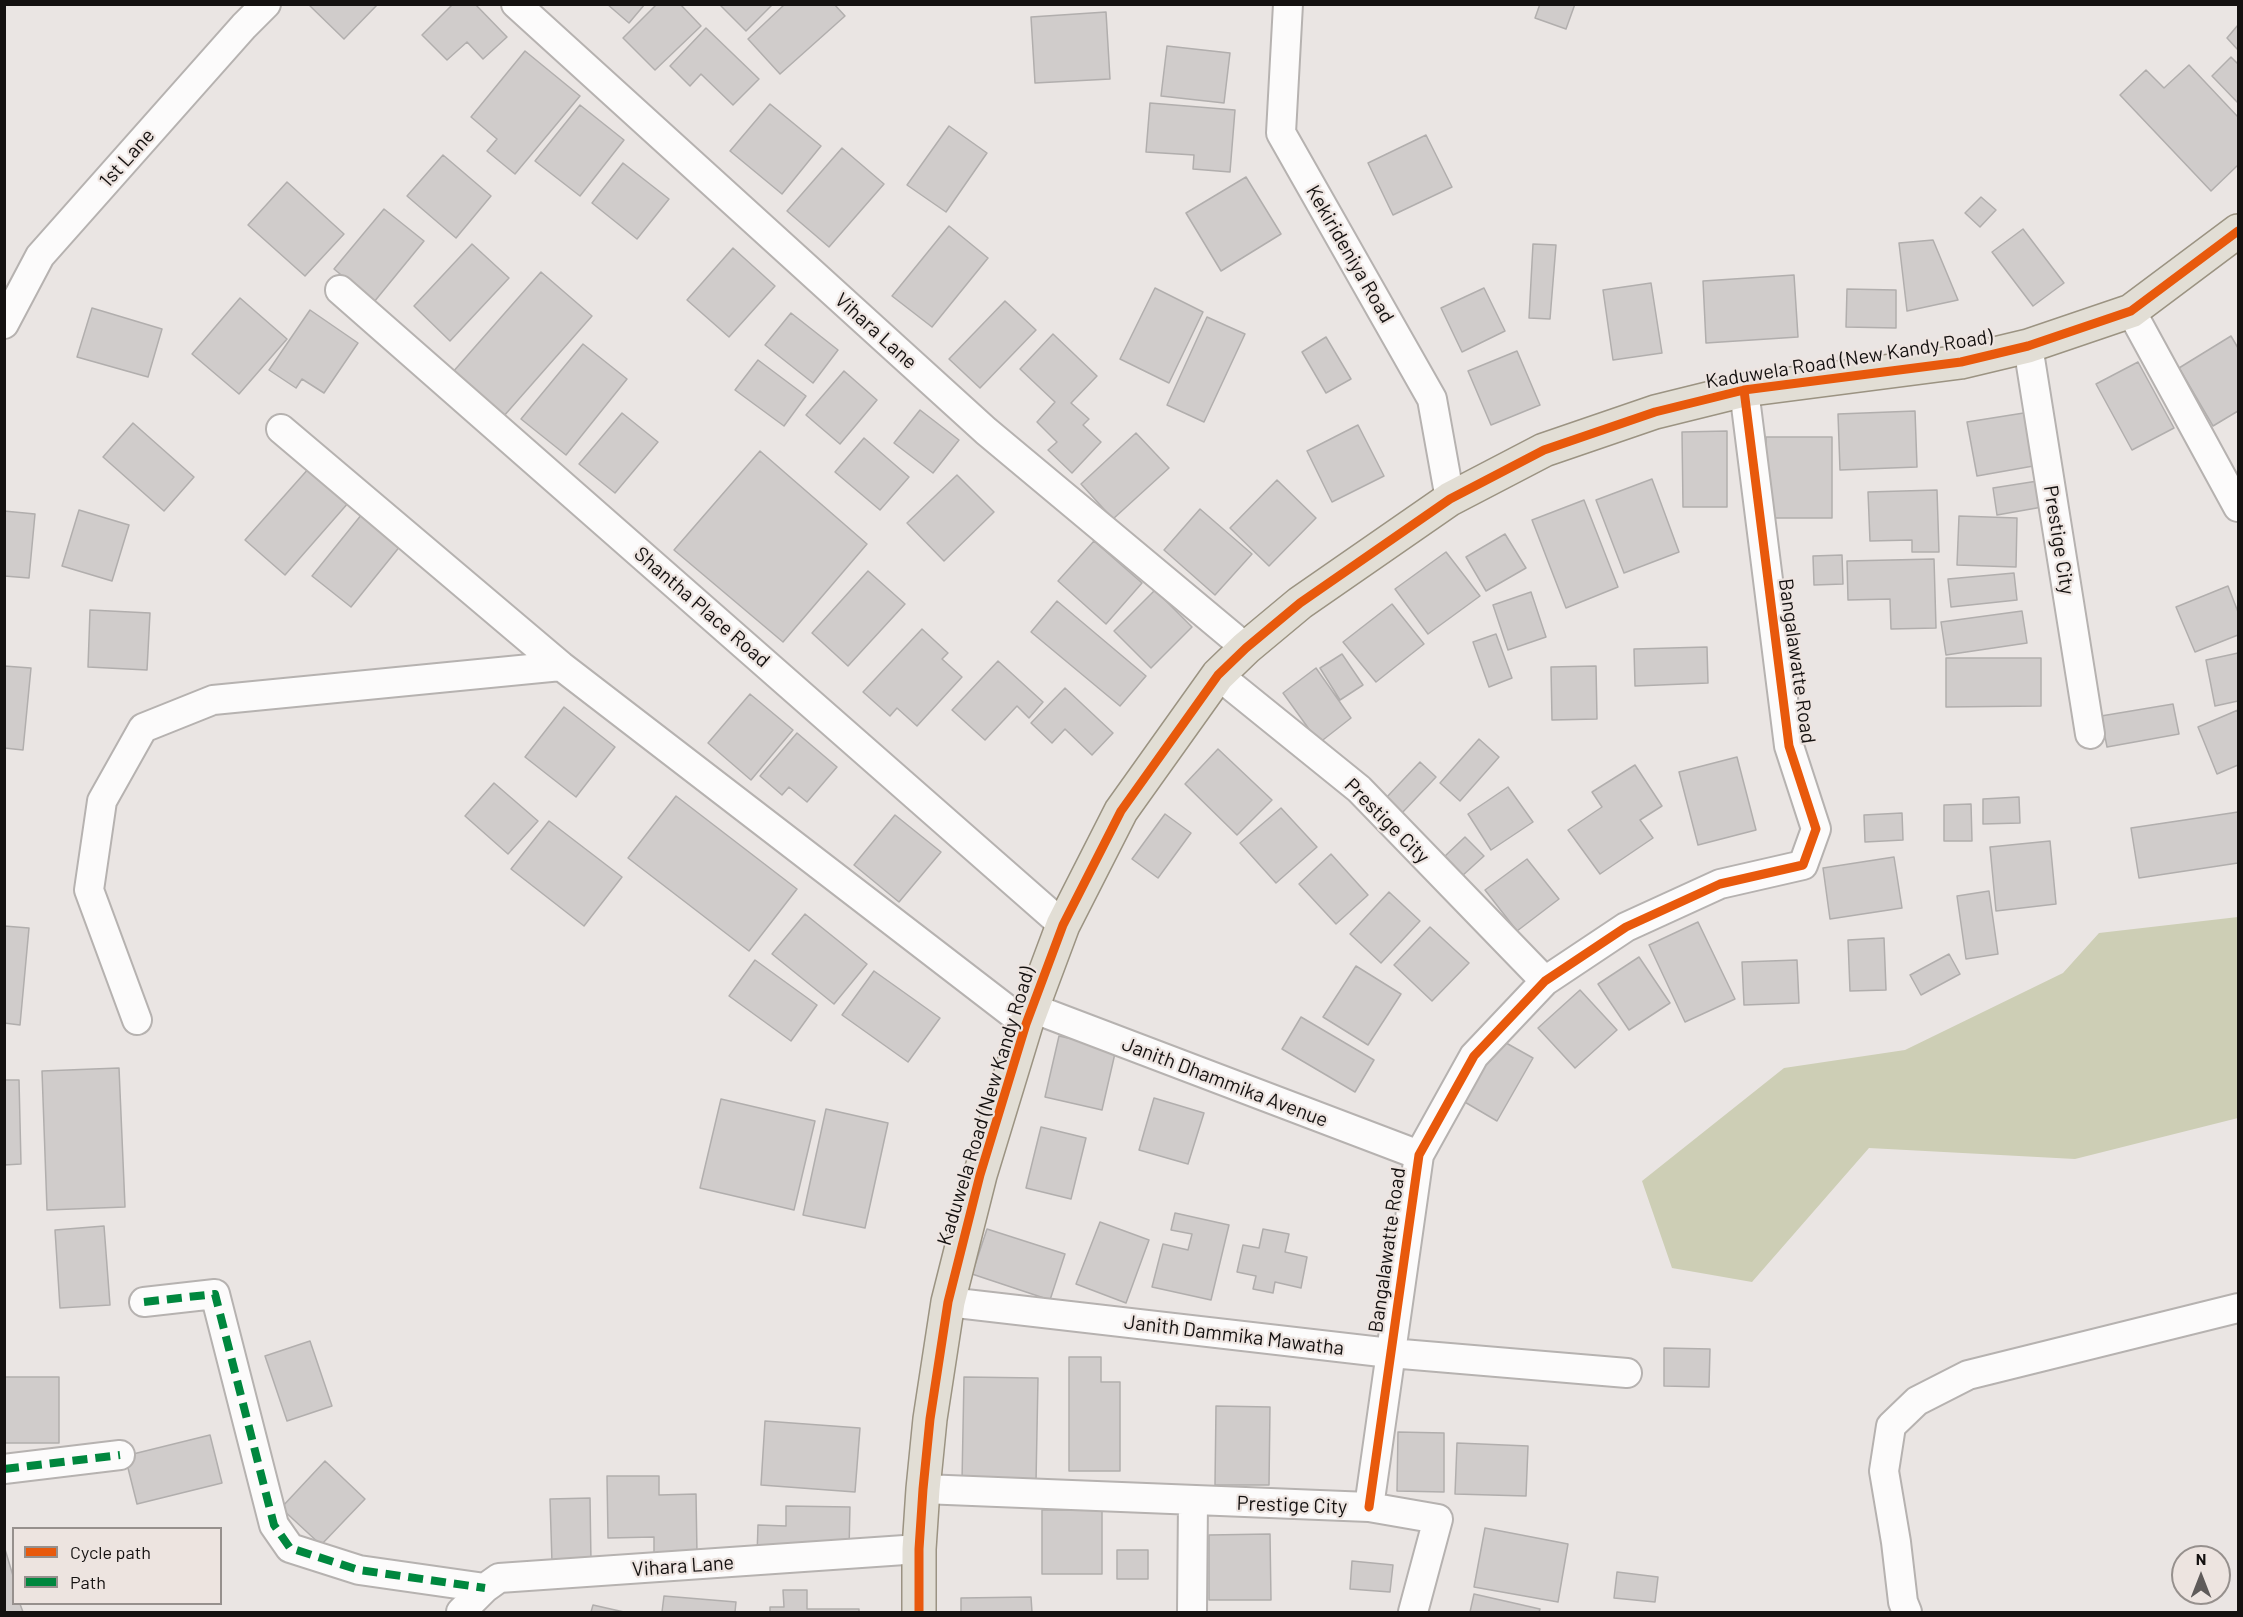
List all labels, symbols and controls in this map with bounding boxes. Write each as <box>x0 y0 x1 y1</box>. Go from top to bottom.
street label: 1st Lane <box>94 124 160 192</box>
street label: Kekirideniya Road <box>1301 181 1399 327</box>
street label: Vihara Lane <box>830 288 922 374</box>
street label: Kaduwela Road (New Kandy Road) <box>1704 324 1994 394</box>
street label: Prestige City <box>2038 484 2080 596</box>
street label: Shantha Place Road <box>629 542 775 672</box>
street label: Bangalawatte Road <box>1774 577 1820 745</box>
street label: Prestige City <box>1339 773 1435 869</box>
street label: Kaduwela Road (New Kandy Road) <box>932 964 1040 1248</box>
street label: Janith Dhammika Avenue <box>1119 1032 1331 1132</box>
street label: Bangalawatte Road <box>1364 1166 1410 1334</box>
street label: Janith Dammika Mawatha <box>1123 1310 1345 1360</box>
street label: Prestige City <box>1236 1491 1348 1519</box>
legend <box>12 1527 222 1605</box>
text: Cycle path <box>70 1541 151 1563</box>
north arrow <box>2171 1545 2231 1605</box>
text: N <box>2196 1549 2206 1568</box>
street label: Vihara Lane <box>631 1550 735 1582</box>
text: Path <box>70 1571 106 1593</box>

